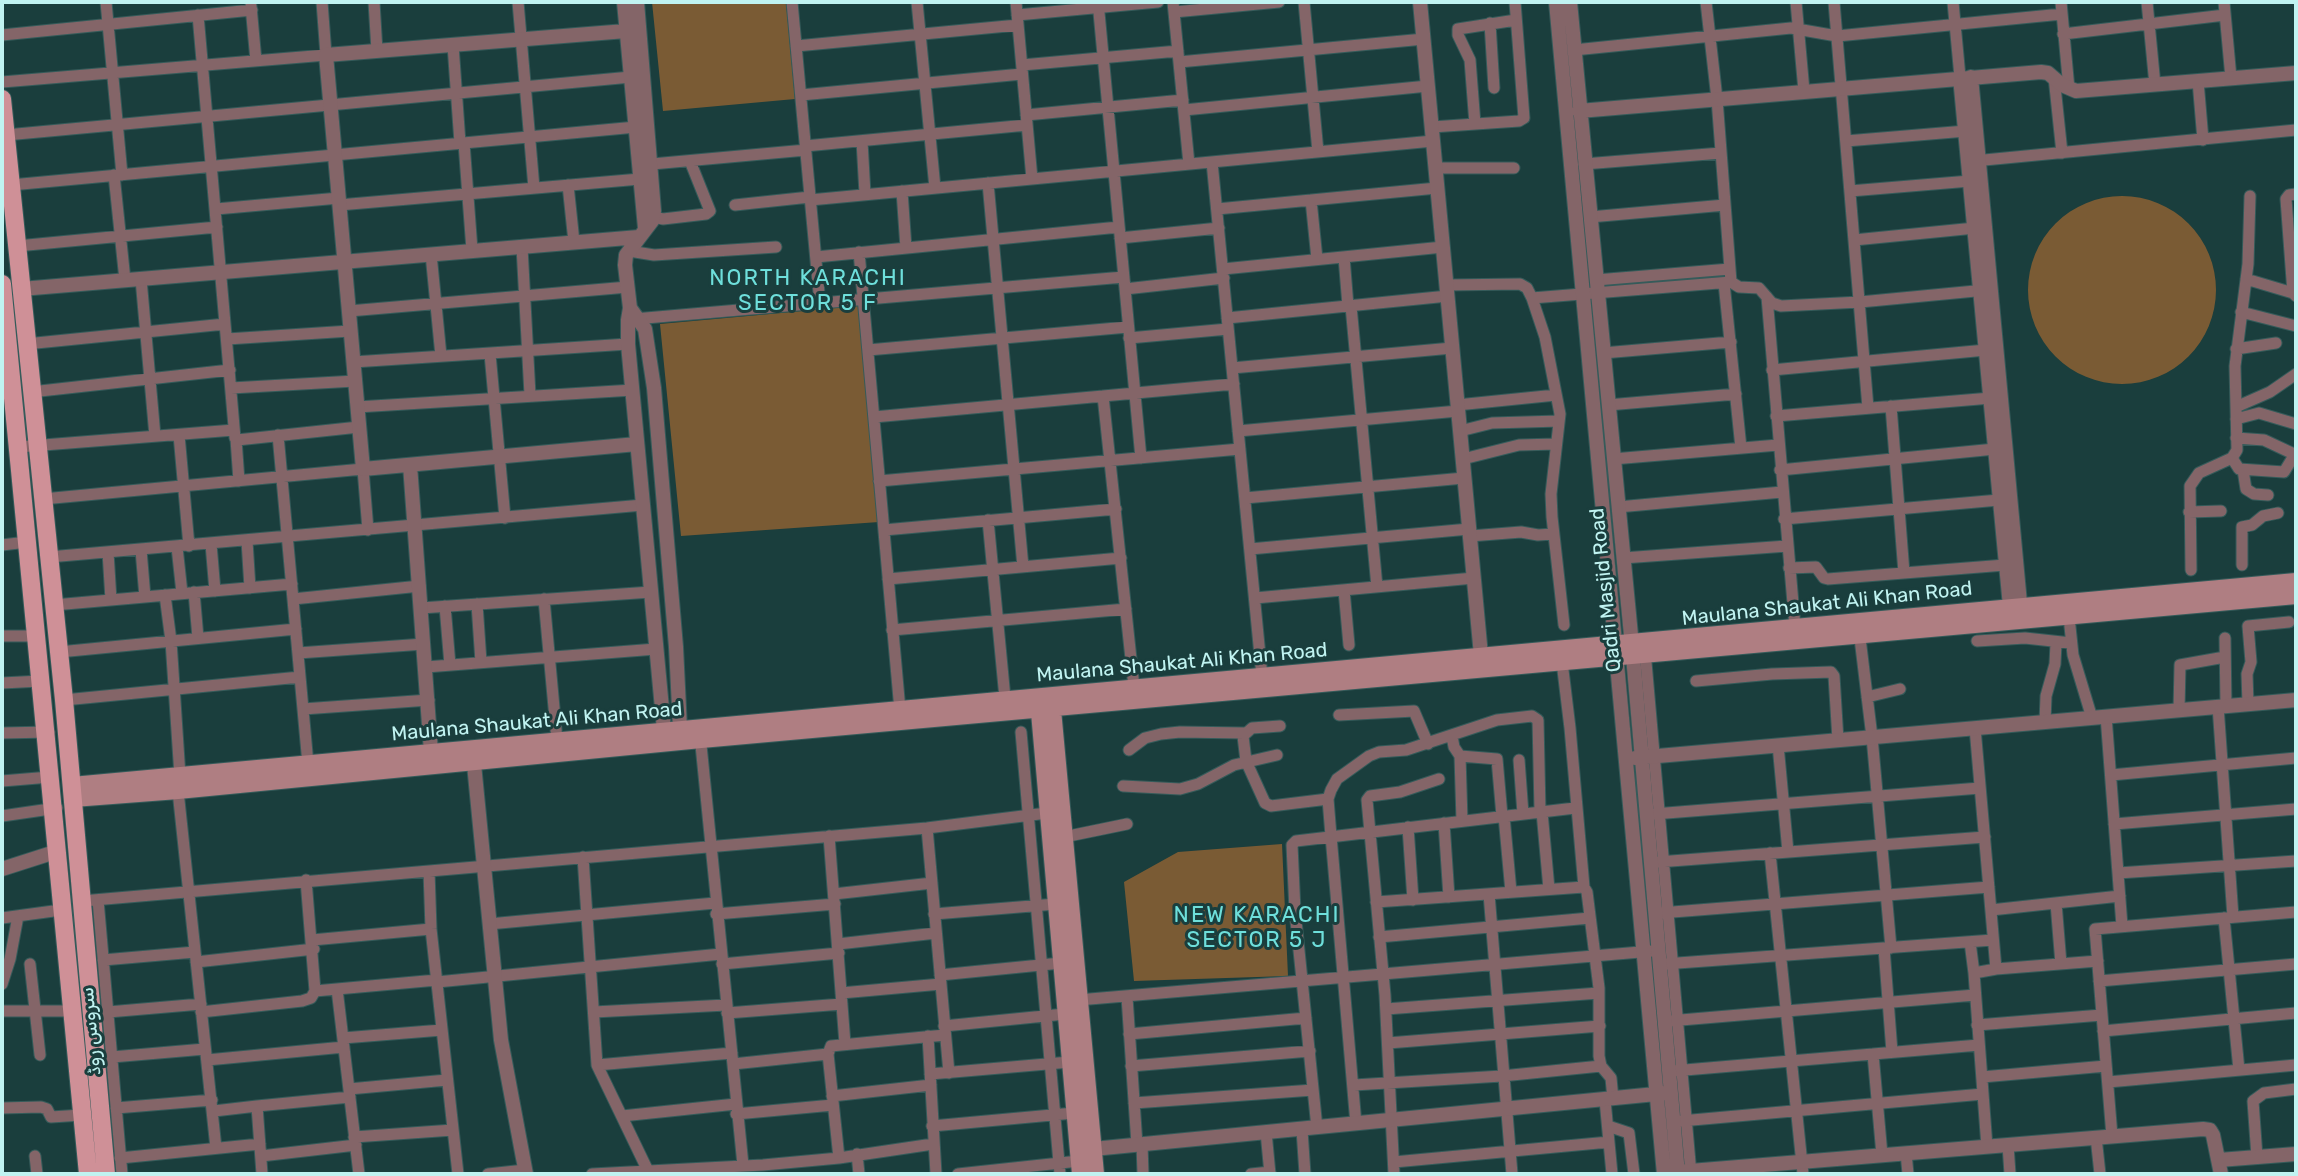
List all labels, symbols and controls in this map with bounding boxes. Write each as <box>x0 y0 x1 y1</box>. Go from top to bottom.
district label: NORTH KARACHI SECTOR 5 F <box>709 266 907 318</box>
street label: Qadri Masjid Road <box>1585 507 1627 673</box>
street label: Maulana Shaukat Ali Khan Road <box>1681 577 1973 631</box>
street label: Maulana Shaukat Ali Khan Road <box>1035 638 1329 688</box>
street label: Maulana Shaukat Ali Khan Road <box>390 697 684 747</box>
district label: NEW KARACHI SECTOR 5 J <box>1174 903 1340 954</box>
street label: سروس روڈ <box>75 986 107 1076</box>

